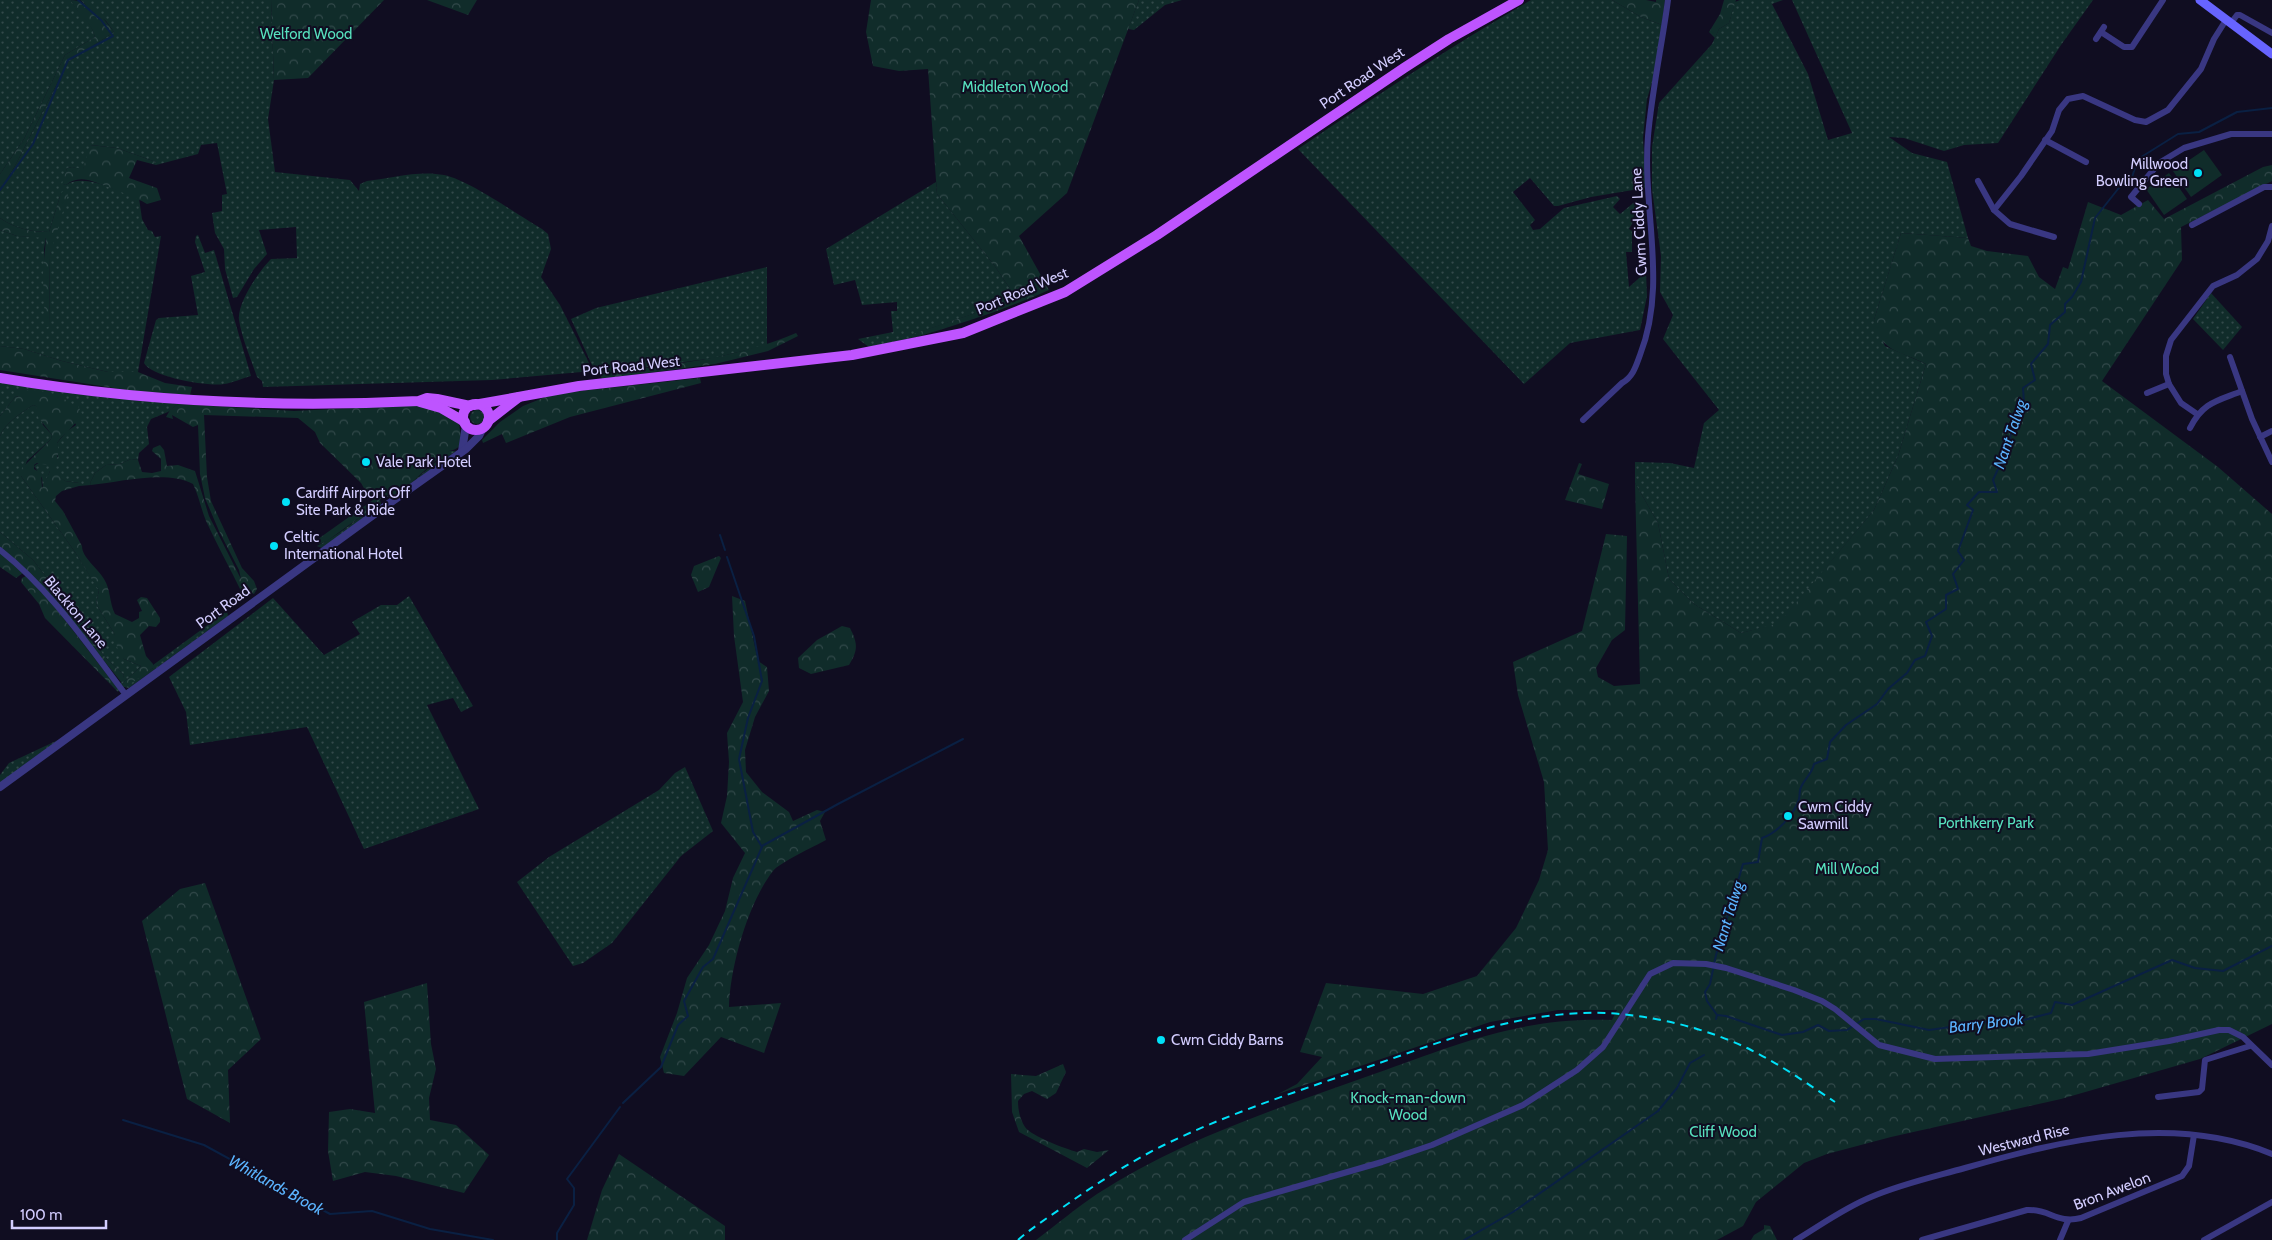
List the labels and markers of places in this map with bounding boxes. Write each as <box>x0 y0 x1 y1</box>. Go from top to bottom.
place label: Millwood Bowling Green <box>2096 155 2188 190</box>
marker: Millwood Bowling Green <box>2192 167 2204 179</box>
place label: Vale Park Hotel <box>376 453 472 471</box>
marker: Vale Park Hotel <box>360 456 372 468</box>
place label: Cardiff Airport Off Site Park & Ride <box>296 484 410 519</box>
marker: Cardiff Airport Off Site Park & Ride <box>280 496 292 508</box>
place label: Celtic International Hotel <box>284 528 403 563</box>
marker: Celtic International Hotel <box>268 540 280 552</box>
place label: Cwm Ciddy Sawmill <box>1798 798 1872 833</box>
marker: Cwm Ciddy Sawmill <box>1782 810 1794 822</box>
place label: Cwm Ciddy Barns <box>1171 1031 1284 1049</box>
marker: Cwm Ciddy Barns <box>1155 1034 1167 1046</box>

